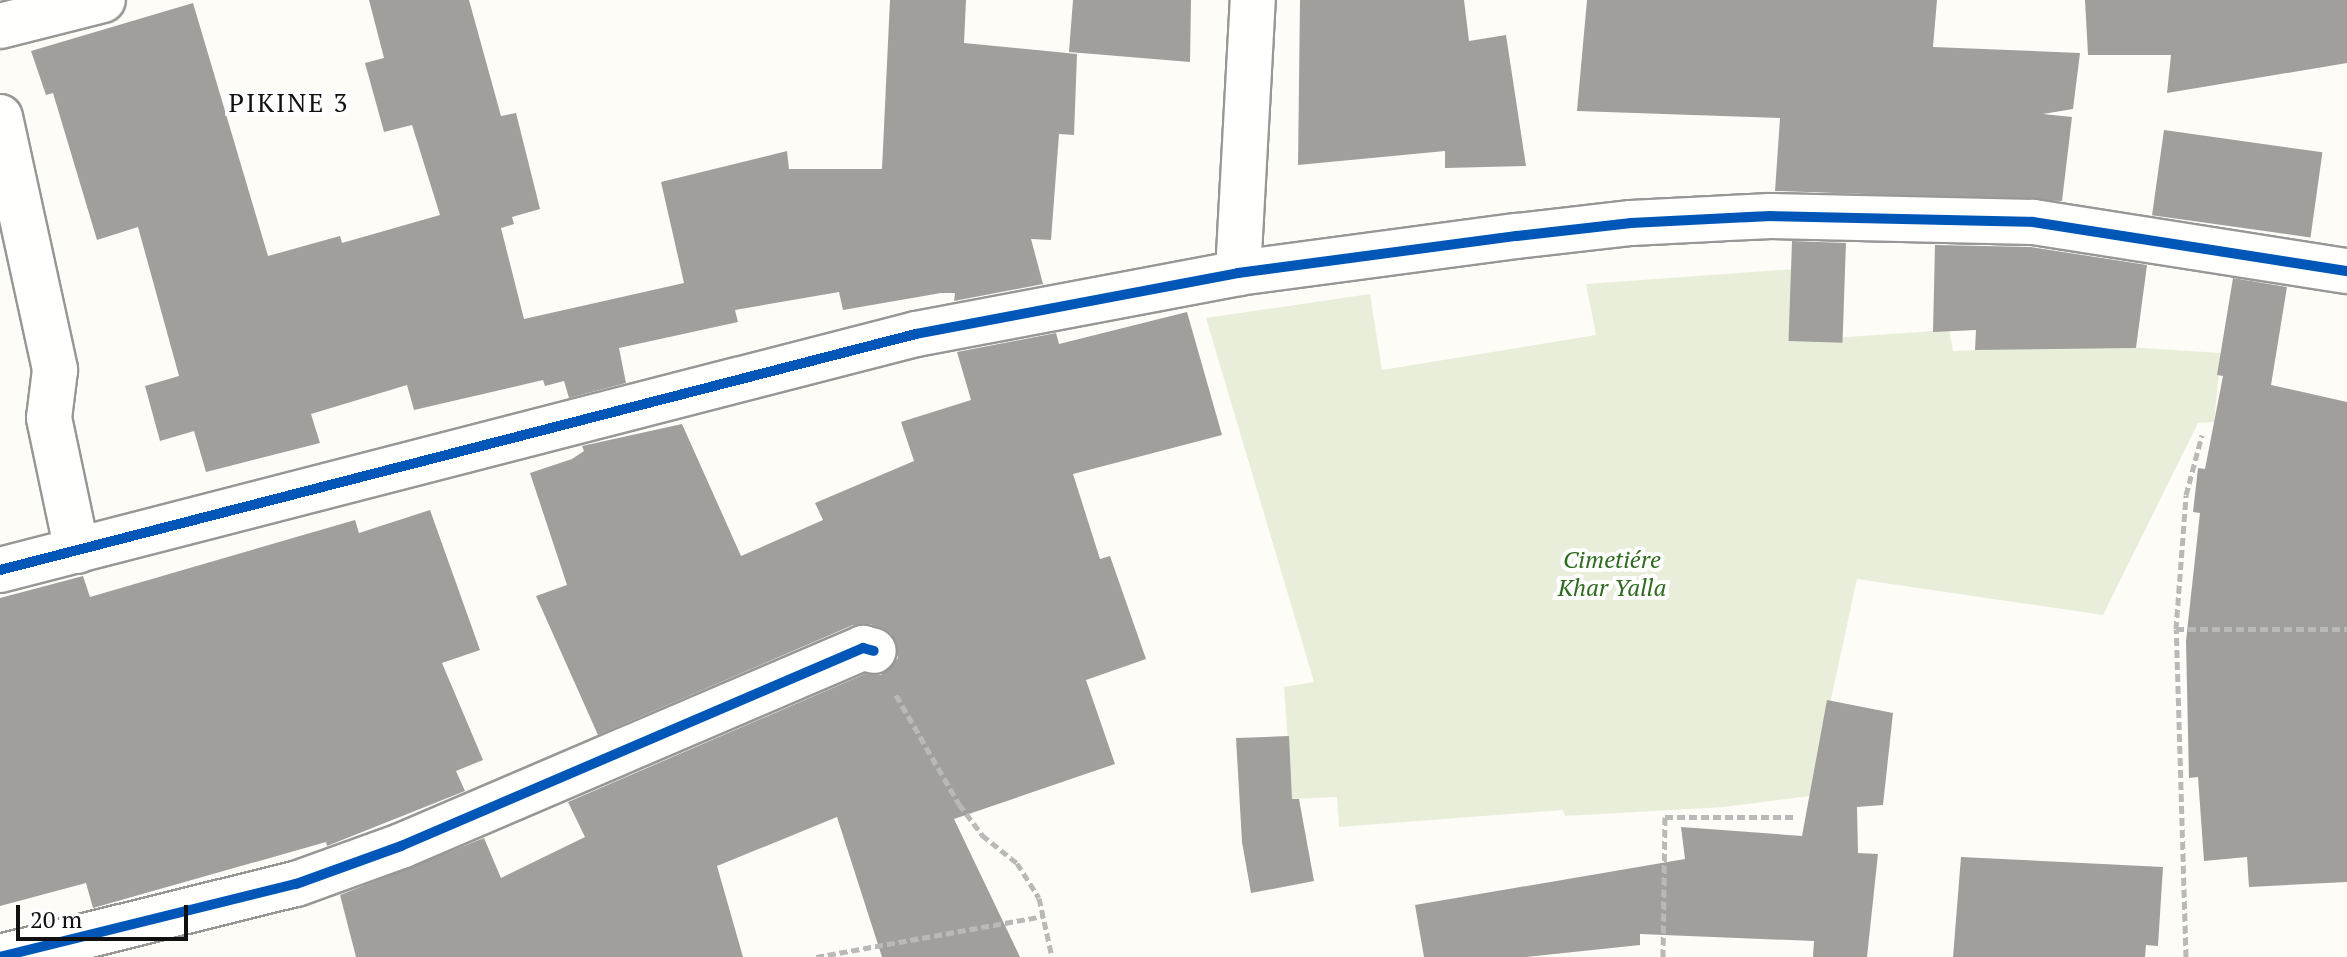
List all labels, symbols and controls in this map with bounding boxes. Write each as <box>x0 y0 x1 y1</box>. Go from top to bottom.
district label: PIKINE 3 <box>229 87 349 119</box>
park label: Cimetiére Khar Yalla <box>1558 546 1666 602</box>
scale bar <box>20 889 192 939</box>
text: 20 m <box>30 903 82 935</box>

